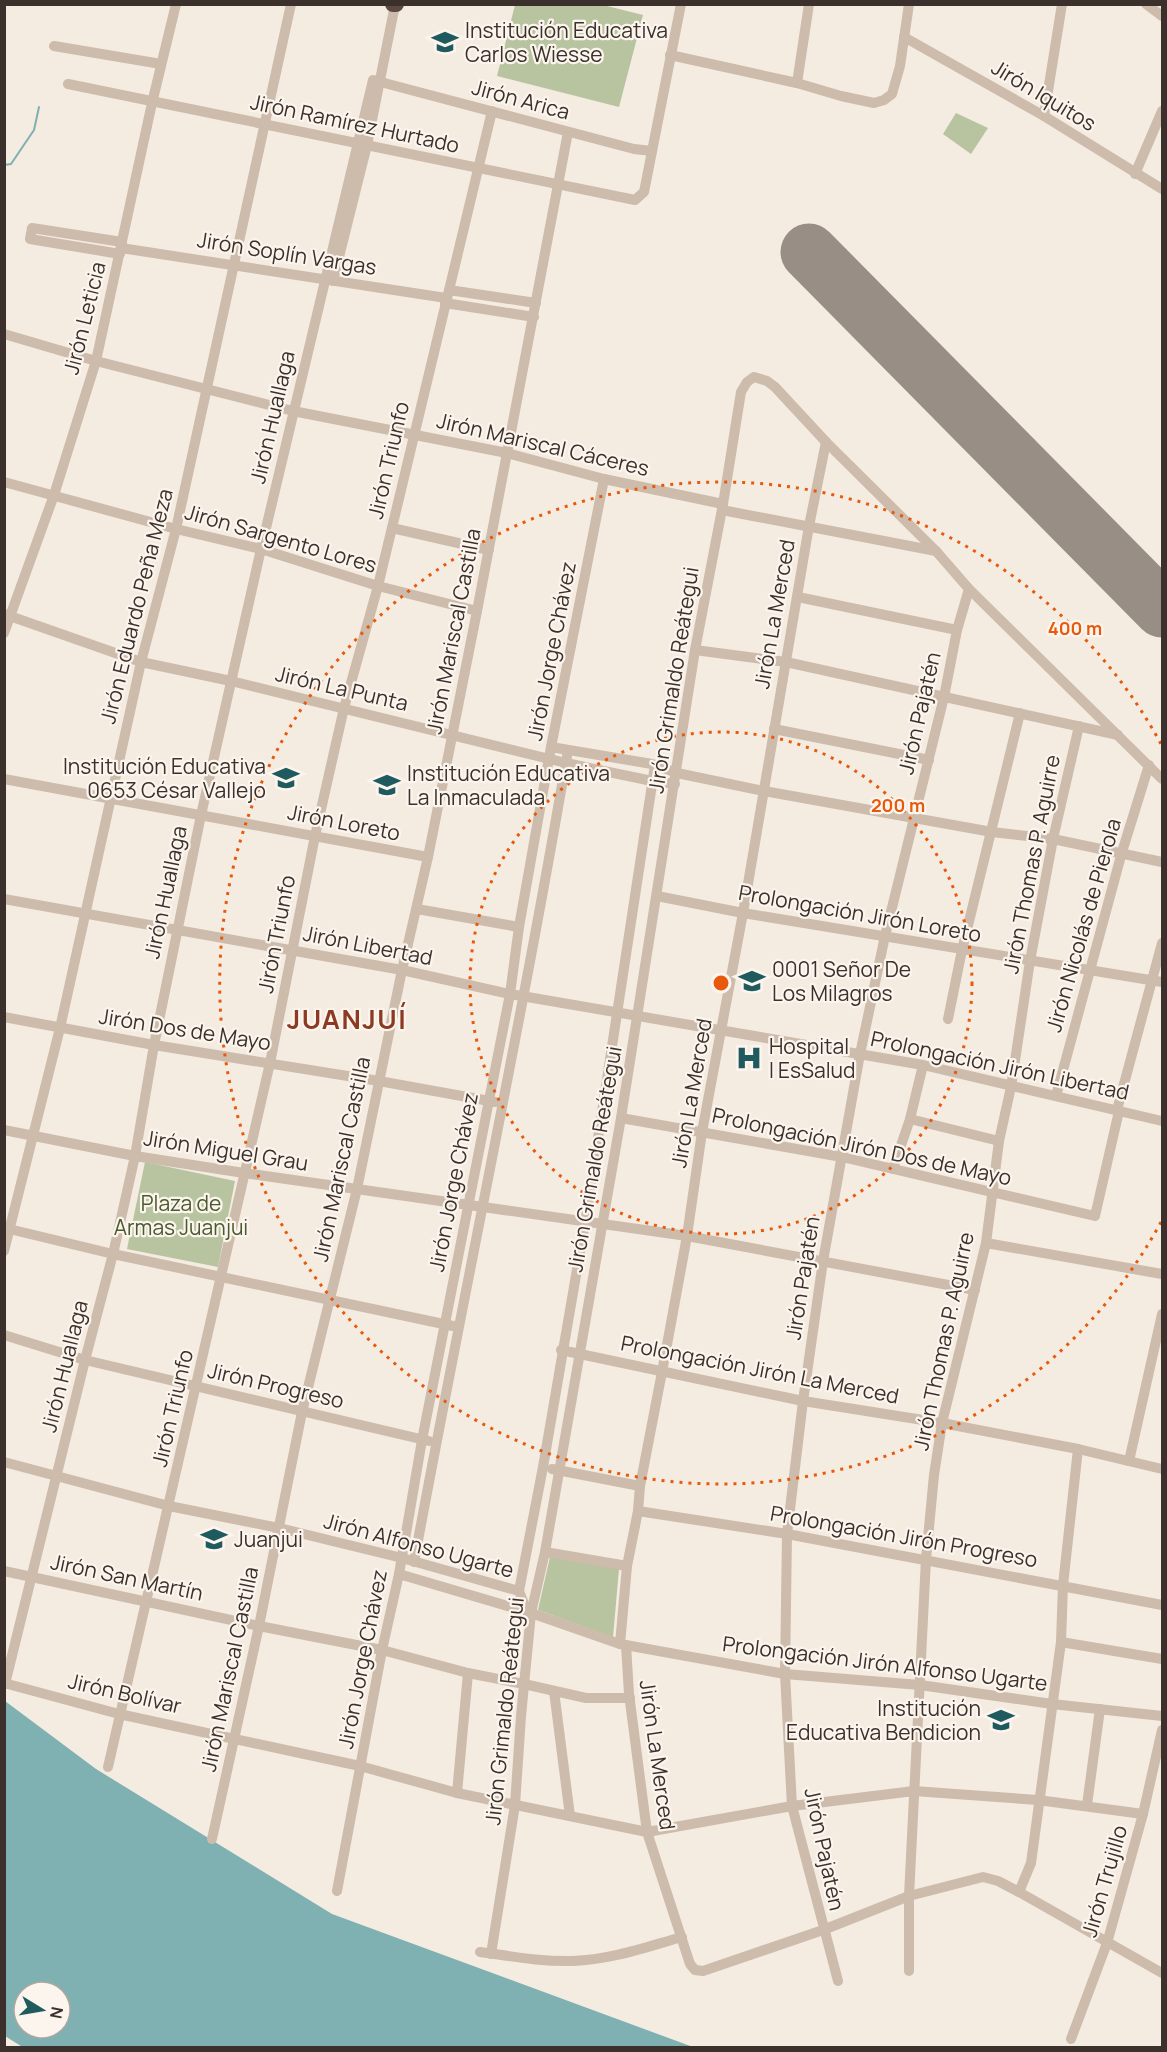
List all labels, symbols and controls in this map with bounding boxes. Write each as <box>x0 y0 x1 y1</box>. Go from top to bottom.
place label: Institución Educativa Carlos Wiesse <box>465 16 668 68</box>
school or university icon: Institución Educativa Carlos Wiesse <box>430 27 460 57</box>
street label: Jirón Iquitos <box>987 53 1101 137</box>
street label: Jirón Arica <box>469 73 573 125</box>
street label: Jirón Ramírez Hurtado <box>248 87 462 159</box>
street label: Jirón Soplín Vargas <box>195 225 379 281</box>
street label: Jirón Leticia <box>56 259 112 377</box>
street label: Jirón Huallaga <box>243 348 301 486</box>
street label: Jirón Triunfo <box>361 399 415 521</box>
street label: Jirón Mariscal Cáceres <box>434 406 652 482</box>
street label: Jirón Eduardo Peña Meza <box>93 486 179 726</box>
street label: Jirón Sargento Lores <box>182 497 380 579</box>
street label: Jirón Mariscal Castilla <box>419 526 487 736</box>
street label: Jirón La Merced <box>747 537 801 691</box>
street label: Jirón Jorge Chávez <box>520 559 582 743</box>
street label: Jirón Grimaldo Reátegui <box>641 565 705 795</box>
text: 400 m <box>1048 616 1102 640</box>
street label: Jirón Pajatén <box>891 649 947 777</box>
street label: Jirón La Punta <box>273 659 411 717</box>
place label: Institución Educativa 0653 César Vallejo <box>63 752 266 804</box>
street label: Jirón Thomas P. Aguirre <box>996 752 1066 976</box>
place label: Institución Educativa La Inmaculada <box>407 759 610 811</box>
school or university icon: Institución Educativa 0653 César Vallejo <box>271 763 301 793</box>
school or university icon: Institución Educativa La Inmaculada <box>372 770 402 800</box>
text: 200 m <box>871 793 925 817</box>
street label: Jirón Loreto <box>285 797 403 847</box>
street label: Jirón Nicolás de Pierola <box>1039 815 1127 1035</box>
street label: Jirón Huallaga <box>137 823 193 961</box>
street label: Jirón Triunfo <box>251 873 301 995</box>
street label: Prolongación Jirón Loreto <box>736 878 984 948</box>
street label: Jirón Libertad <box>301 919 435 971</box>
place label: 0001 Señor De Los Milagros <box>772 955 911 1007</box>
school or university icon: 0001 Señor De Los Milagros <box>737 966 767 996</box>
centre of rings <box>711 973 731 993</box>
district label: JUANJUÍ <box>287 1000 407 1037</box>
street label: Jirón Dos de Mayo <box>97 1002 273 1056</box>
street label: Jirón La Merced <box>664 1016 718 1170</box>
street label: Prolongación Jirón Libertad <box>868 1024 1132 1106</box>
place label: Hospital I EsSalud <box>769 1032 856 1084</box>
hospital icon: Hospital I EsSalud <box>734 1043 764 1073</box>
street label: Jirón Grimaldo Reátegui <box>560 1044 628 1274</box>
street label: Jirón Mariscal Castilla <box>306 1054 376 1264</box>
street label: Jirón Jorge Chávez <box>422 1090 484 1274</box>
street label: Prolongación Jirón Dos de Mayo <box>710 1101 1014 1191</box>
street label: Jirón Miguel Grau <box>142 1123 310 1177</box>
park label: Plaza de Armas Juanjui <box>114 1189 248 1241</box>
street label: Jirón Pajatén <box>778 1214 826 1342</box>
street label: Jirón Thomas P. Aguirre <box>906 1229 980 1453</box>
street label: Jirón Huallaga <box>34 1297 94 1435</box>
street label: Prolongación Jirón La Merced <box>619 1328 901 1410</box>
street label: Jirón Triunfo <box>145 1347 199 1469</box>
street label: Jirón Progreso <box>205 1356 347 1414</box>
street label: Prolongación Jirón Progreso <box>768 1499 1040 1573</box>
street label: Jirón Alfonso Ugarte <box>321 1506 517 1584</box>
school or university icon: Juanjui <box>199 1524 229 1554</box>
place label: Juanjui <box>234 1525 303 1553</box>
street label: Jirón San Martín <box>48 1547 206 1607</box>
street label: Jirón Mariscal Castilla <box>194 1564 264 1774</box>
street label: Jirón Jorge Chávez <box>331 1567 393 1751</box>
street label: Jirón Grimaldo Reátegui <box>478 1596 530 1826</box>
street label: Prolongación Jirón Alfonso Ugarte <box>721 1629 1049 1697</box>
street label: Jirón Bolívar <box>66 1666 185 1720</box>
street label: Jirón La Merced <box>634 1678 682 1832</box>
place label: Institución Educativa Bendicion <box>786 1694 981 1746</box>
school or university icon: Institución Educativa Bendicion <box>986 1705 1016 1735</box>
street label: Jirón Pajatén <box>798 1785 852 1913</box>
street label: Jirón Trujillo <box>1075 1822 1133 1940</box>
north arrow <box>12 1980 72 2040</box>
text: N <box>45 2005 69 2021</box>

